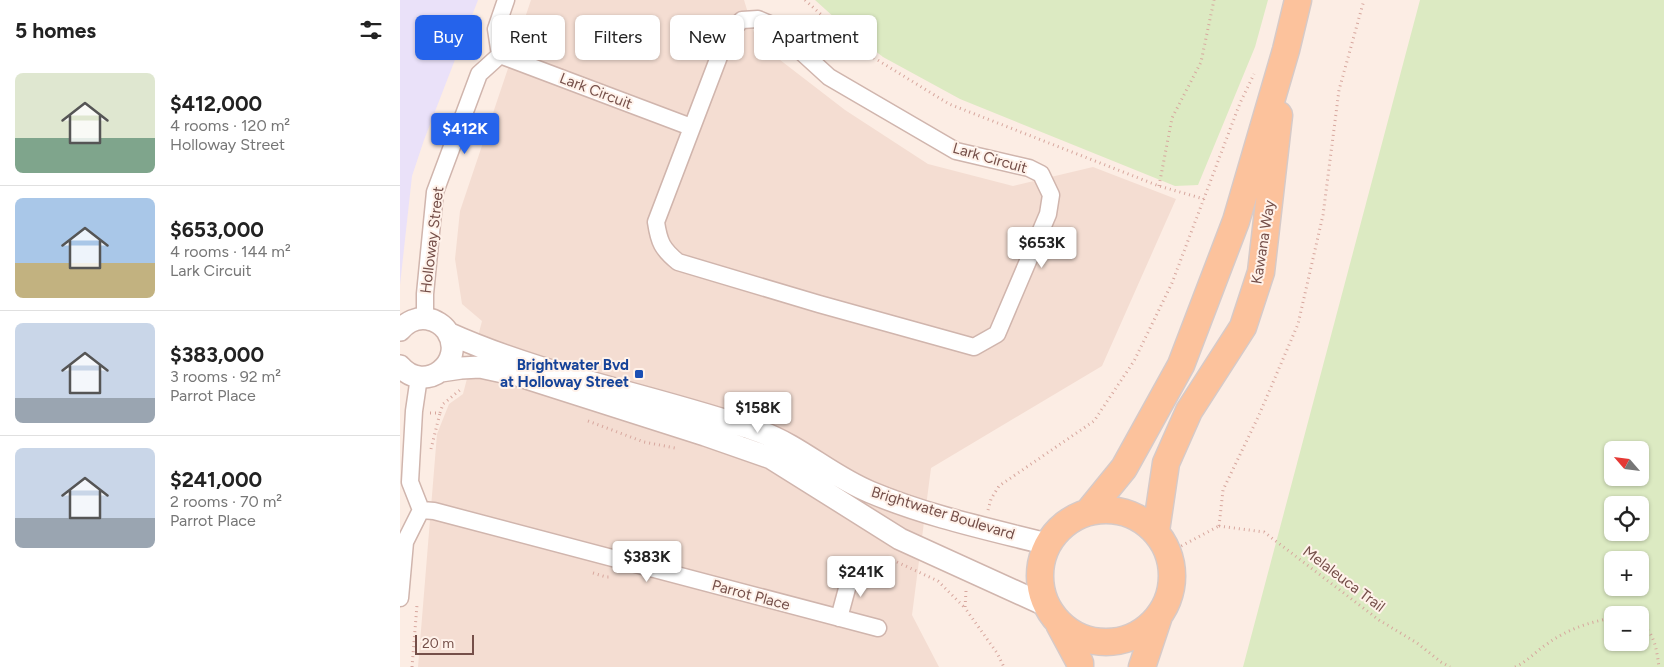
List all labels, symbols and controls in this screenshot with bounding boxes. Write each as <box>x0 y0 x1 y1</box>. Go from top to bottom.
chip: Buy <box>415 15 482 60</box>
chip: Rent <box>492 15 565 60</box>
chip: Filters <box>575 15 660 60</box>
chip: New <box>670 15 744 60</box>
chip: Apartment <box>754 15 877 60</box>
icon: filters <box>357 16 385 44</box>
text: 5 homes <box>15 18 96 43</box>
street label: Lark Circuit <box>557 69 635 113</box>
text: $412,000 <box>170 91 262 116</box>
icon: home <box>55 93 115 153</box>
pin: $412K <box>430 112 500 155</box>
text: 4 rooms · 120 m² <box>170 116 290 135</box>
text: $412K <box>442 119 488 138</box>
text: Holloway Street <box>170 135 285 154</box>
street label: Lark Circuit <box>951 139 1030 177</box>
street label: Holloway Street <box>416 185 448 295</box>
street label: Kawana Way <box>1247 199 1279 285</box>
text: $653,000 <box>170 217 264 242</box>
icon: home <box>55 218 115 278</box>
pin: $653K <box>1007 226 1077 269</box>
text: $653K <box>1019 233 1066 252</box>
text: 4 rooms · 144 m² <box>170 242 291 261</box>
text: Lark Circuit <box>170 261 252 280</box>
text: $383,000 <box>170 342 264 367</box>
icon: home <box>55 343 115 403</box>
place label: Brightwater Bvd at Holloway Street <box>500 356 629 391</box>
text: 3 rooms · 92 m² <box>170 367 281 386</box>
marker: Brightwater Bvd at Holloway Street <box>633 368 645 380</box>
text: Parrot Place <box>170 386 256 405</box>
pin: $158K <box>723 392 793 434</box>
text: $158K <box>735 398 781 417</box>
north arrow <box>1604 441 1649 486</box>
map controls <box>1604 441 1649 651</box>
text: $241,000 <box>170 467 262 492</box>
icon: home <box>55 468 115 528</box>
street label: Brightwater Boulevard <box>869 483 1017 543</box>
text: 2 rooms · 70 m² <box>170 492 282 511</box>
button: locate <box>1604 496 1649 541</box>
text: Parrot Place <box>170 511 256 530</box>
pin: $383K <box>612 540 682 583</box>
street label: Melaleuca Trail <box>1299 542 1389 616</box>
text: $383K <box>623 547 671 566</box>
button: + <box>1604 551 1649 596</box>
pin: $241K <box>826 556 896 598</box>
text: $241K <box>838 562 884 581</box>
street label: Parrot Place <box>710 576 792 614</box>
button: − <box>1604 606 1649 651</box>
scale bar <box>415 632 474 655</box>
text: 20 m <box>422 635 454 652</box>

